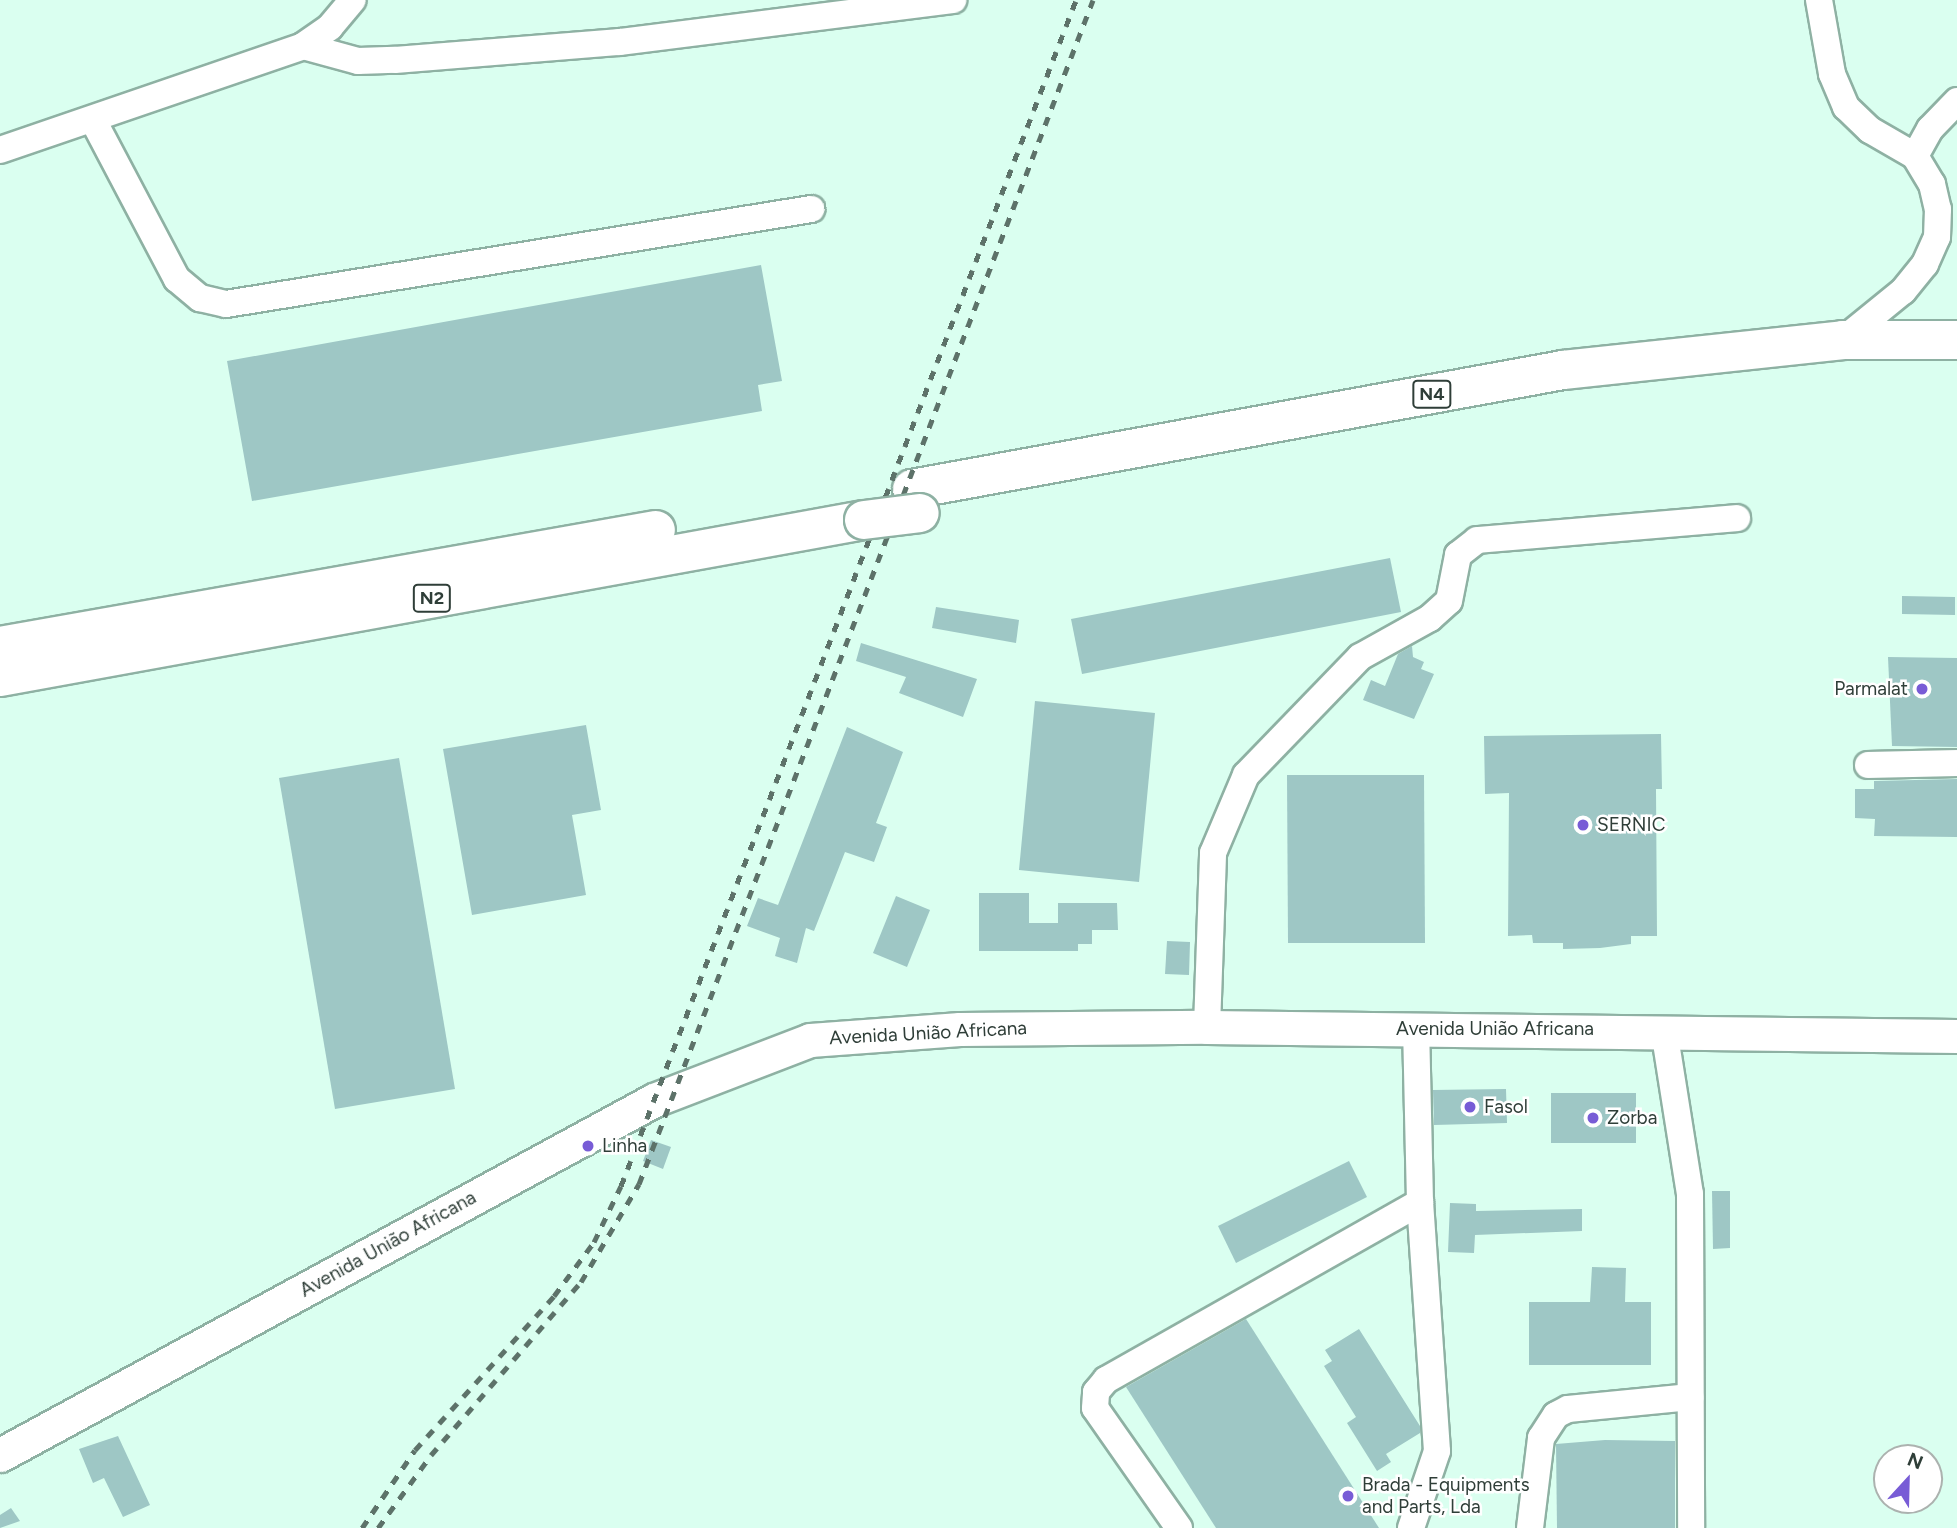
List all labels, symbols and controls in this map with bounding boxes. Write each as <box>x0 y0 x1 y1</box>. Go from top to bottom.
road number: N4 <box>1411 380 1453 408</box>
road number: N2 <box>413 584 451 612</box>
place label: Parmalat <box>1834 678 1908 700</box>
marker: Parmalat <box>1914 681 1930 697</box>
place label: SERNIC <box>1597 814 1665 836</box>
marker: SERNIC <box>1575 817 1591 833</box>
street label: Avenida União Africana <box>829 1016 1027 1050</box>
street label: Avenida União Africana <box>1396 1018 1594 1040</box>
place label: Fasol <box>1484 1096 1528 1118</box>
marker: Fasol <box>1462 1099 1478 1115</box>
place label: Zorba <box>1607 1107 1657 1129</box>
marker: Zorba <box>1585 1110 1601 1126</box>
place label: Linha <box>602 1135 647 1157</box>
marker: Linha <box>580 1138 596 1154</box>
street label: Avenida União Africana <box>296 1186 480 1302</box>
north arrow <box>1873 1444 1943 1514</box>
text: N <box>1904 1448 1926 1474</box>
place label: Brada - Equipments and Parts, Lda <box>1362 1474 1530 1518</box>
marker: Brada - Equipments and Parts, Lda <box>1340 1488 1356 1504</box>

